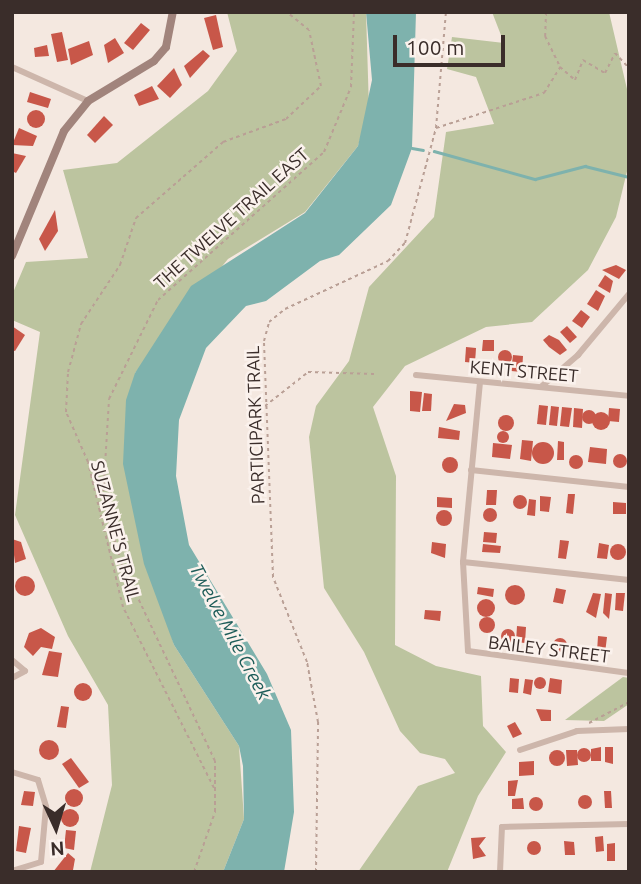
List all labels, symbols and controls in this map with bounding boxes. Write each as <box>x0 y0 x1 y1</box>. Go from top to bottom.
scale bar <box>396 21 508 65</box>
text: 100 m <box>406 35 464 59</box>
street label: THE TWELVE TRAIL EAST <box>149 143 313 293</box>
street label: PARTICIPARK TRAIL <box>241 345 269 505</box>
street label: KENT STREET <box>469 355 579 387</box>
street label: SUZANNE'S TRAIL <box>87 458 145 604</box>
water label: Twelve Mile Creek <box>185 560 275 704</box>
street label: BAILEY STREET <box>487 631 611 667</box>
north arrow <box>21 793 91 863</box>
text: N <box>50 837 65 860</box>

